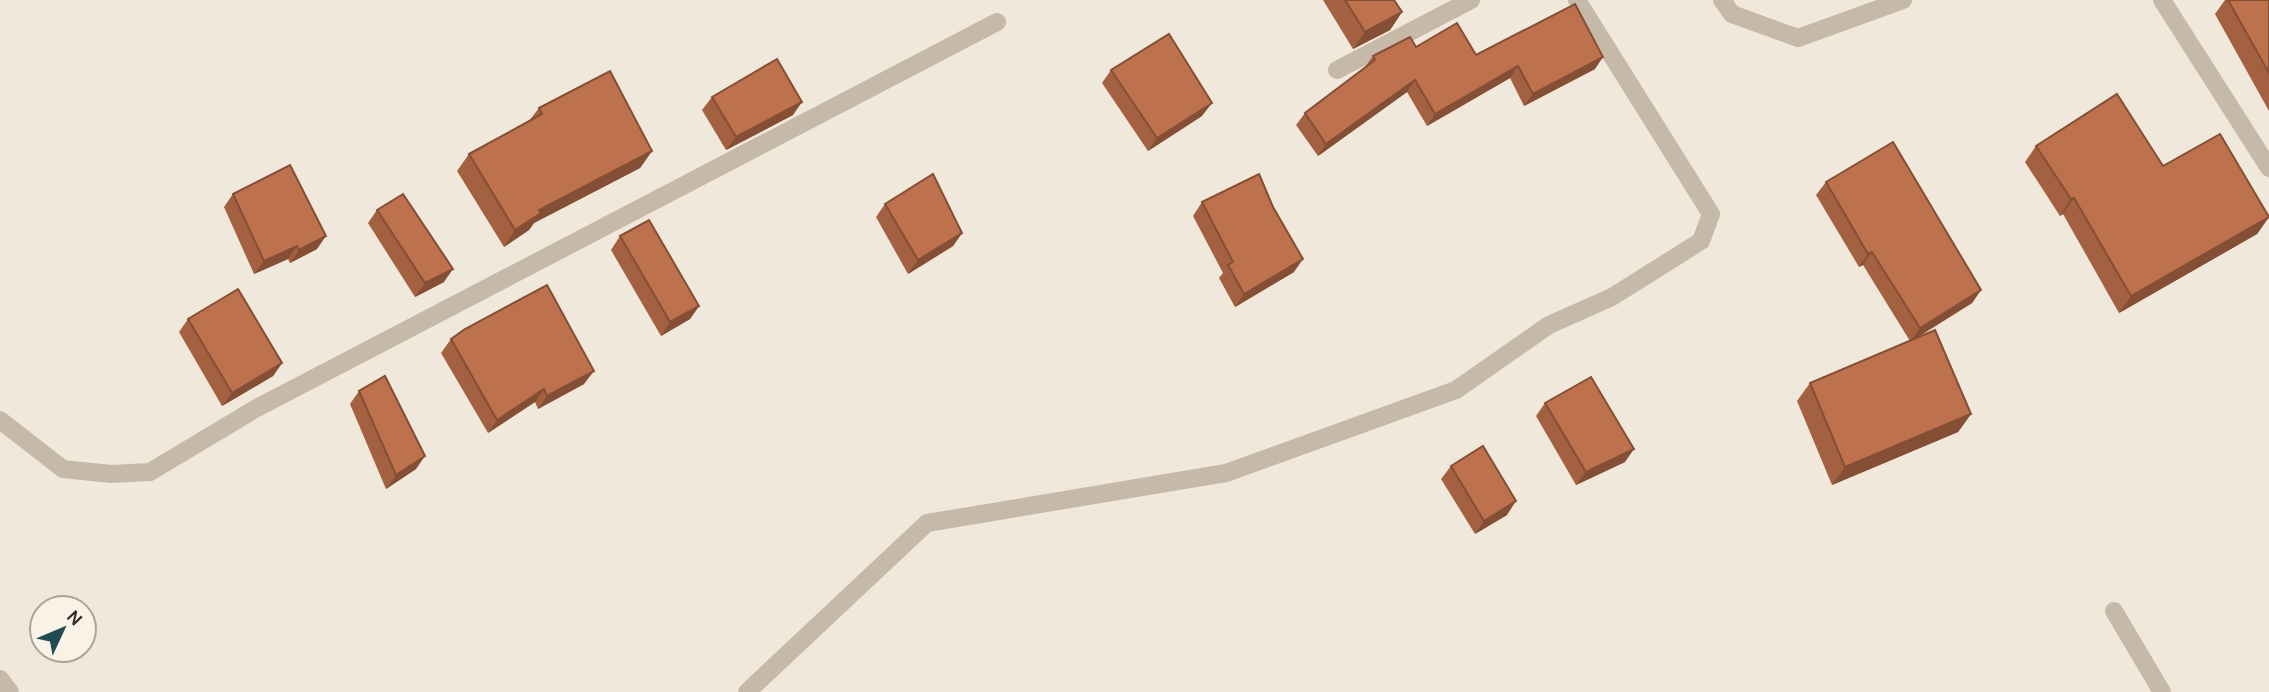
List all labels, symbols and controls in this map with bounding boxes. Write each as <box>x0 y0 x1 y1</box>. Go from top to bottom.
north arrow <box>28 594 98 664</box>
text: N <box>62 605 87 630</box>

